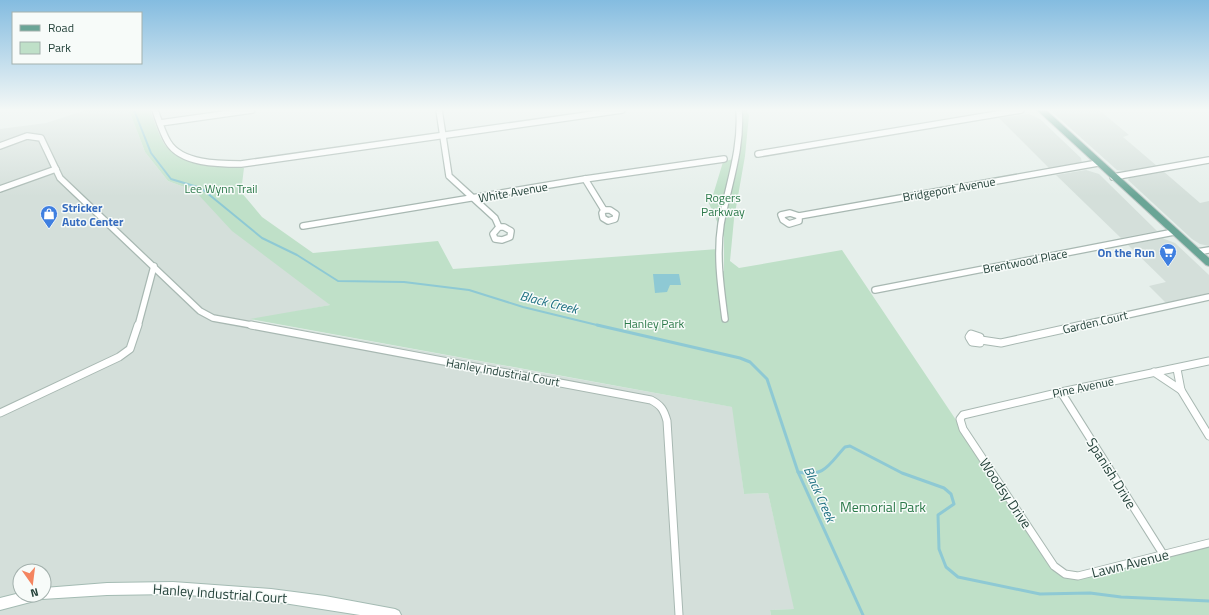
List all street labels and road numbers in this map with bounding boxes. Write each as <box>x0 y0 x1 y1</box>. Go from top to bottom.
street label: Bridgeport Avenue <box>901 171 997 207</box>
street label: White Avenue <box>477 177 549 207</box>
street label: Brentwood Place <box>981 243 1069 279</box>
street label: Garden Court <box>1061 305 1130 339</box>
street label: Hanley Industrial Court <box>445 353 562 392</box>
street label: Pine Avenue <box>1050 371 1116 403</box>
street label: Spanish Drive <box>1082 433 1142 513</box>
street label: Woodsy Drive <box>975 453 1037 533</box>
street label: Lawn Avenue <box>1089 543 1171 583</box>
street label: Hanley Industrial Court <box>152 578 288 608</box>

